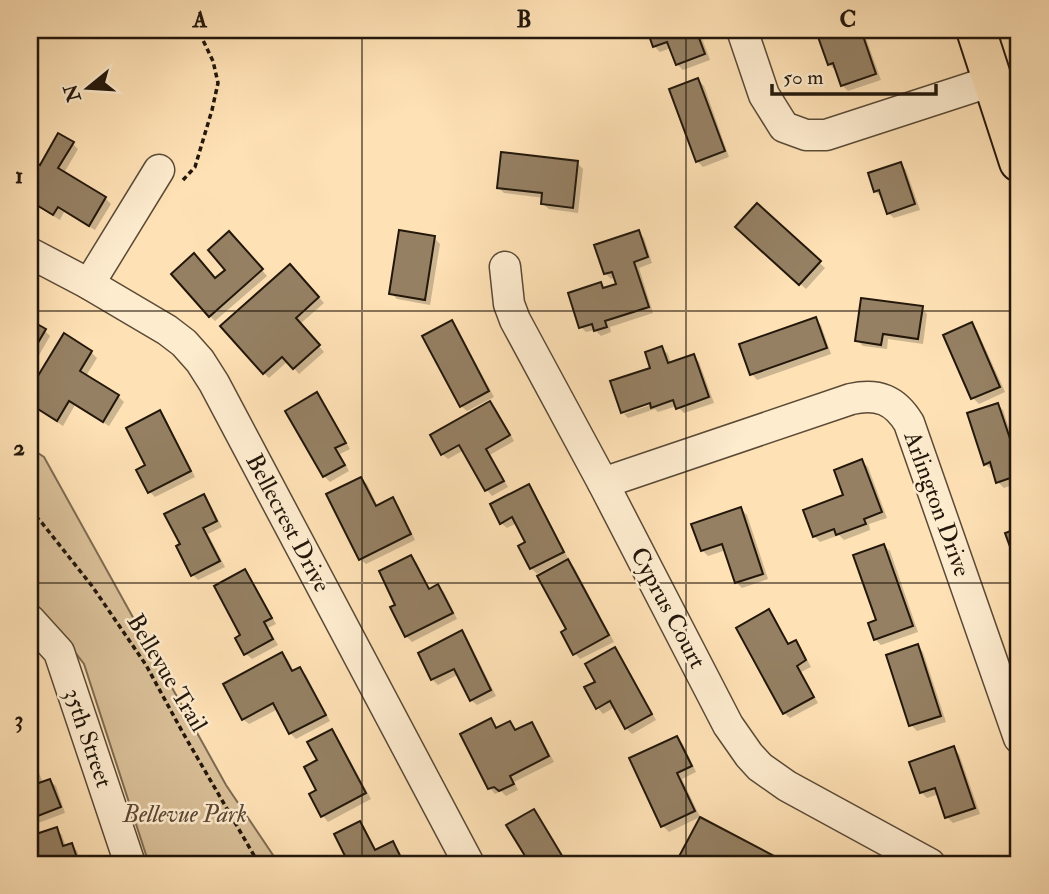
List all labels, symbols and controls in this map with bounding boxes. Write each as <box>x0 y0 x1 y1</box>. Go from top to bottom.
text: A <box>192 5 208 34</box>
text: B <box>516 5 532 34</box>
text: C <box>840 5 856 34</box>
north arrow <box>52 52 122 122</box>
scale bar <box>772 52 937 96</box>
text: 50 m <box>783 64 824 91</box>
text: N <box>58 80 87 106</box>
text: 1 <box>15 161 23 190</box>
street label: Arlington Drive <box>896 426 978 581</box>
text: 2 <box>13 433 25 462</box>
street label: Bellecrest Drive <box>238 448 338 598</box>
street label: Cyprus Court <box>623 542 713 674</box>
street label: Bellevue Trail <box>120 608 214 738</box>
street label: 35th Street <box>57 684 119 792</box>
text: 3 <box>15 705 23 734</box>
park label: Bellevue Park <box>122 799 247 830</box>

